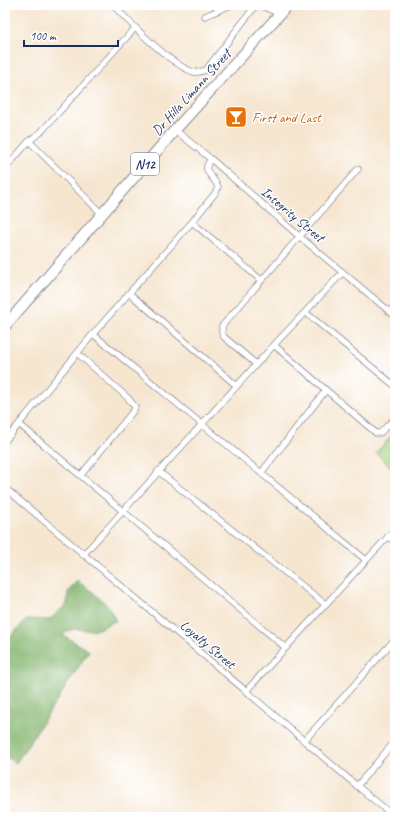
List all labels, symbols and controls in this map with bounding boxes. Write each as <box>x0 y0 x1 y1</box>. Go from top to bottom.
scale bar <box>24 22 118 48</box>
text: 100 m <box>30 28 57 44</box>
street label: Dr Hilla Limann Street <box>148 44 236 139</box>
bar icon: First and Last <box>223 104 249 130</box>
place label: First and Last <box>252 109 322 126</box>
road number: N12 <box>131 153 159 175</box>
street label: Integrity Street <box>258 183 329 247</box>
street label: Loyalty Street <box>177 616 240 673</box>

